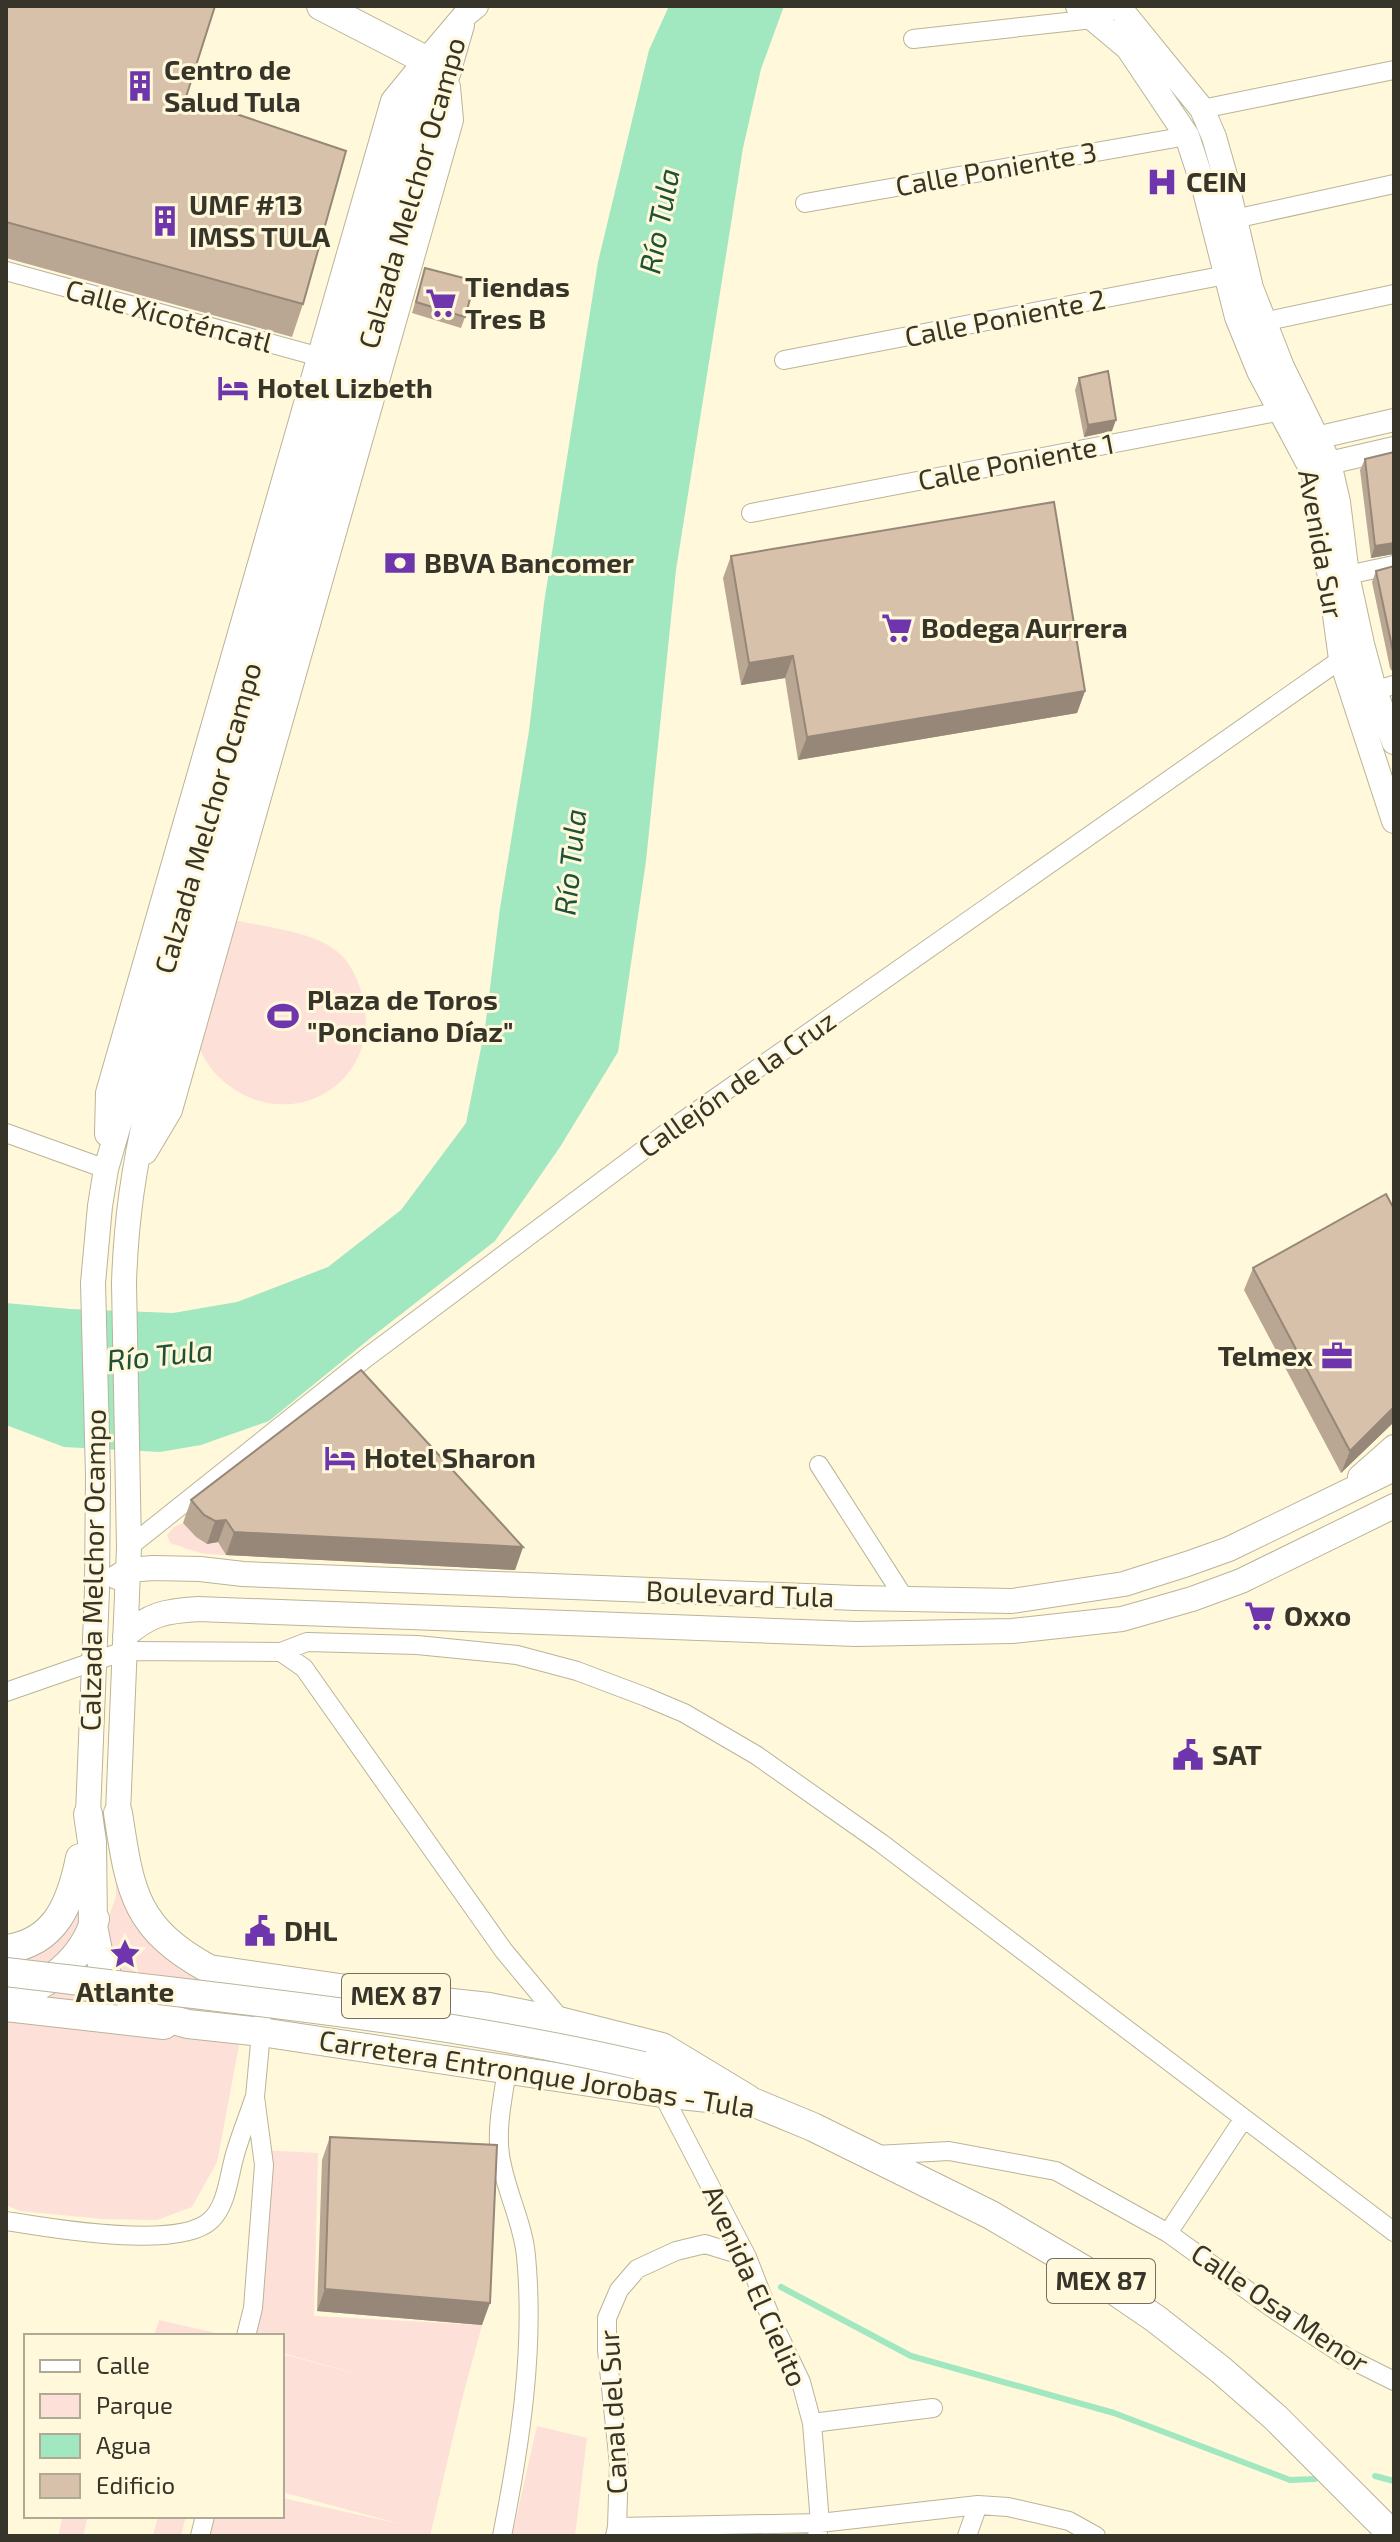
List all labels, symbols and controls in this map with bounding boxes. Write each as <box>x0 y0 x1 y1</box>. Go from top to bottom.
street label: Calzada Melchor Ocampo <box>350 33 472 352</box>
place label: Centro de Salud Tula <box>164 52 301 118</box>
building icon: Centro de Salud Tula <box>123 69 157 103</box>
street label: Calle Poniente 3 <box>893 134 1099 202</box>
place label: CEIN <box>1186 164 1247 198</box>
water label: Río Tula <box>630 165 686 276</box>
hospital icon: CEIN <box>1145 165 1179 199</box>
place label: UMF #13 IMSS TULA <box>189 187 331 253</box>
building icon: UMF #13 IMSS TULA <box>148 204 182 238</box>
place label: Tiendas Tres B <box>465 269 570 335</box>
street label: Calle Xicoténcatl <box>62 271 277 359</box>
street label: Calle Poniente 2 <box>902 281 1108 353</box>
supermarket icon: Tiendas Tres B <box>424 286 458 320</box>
place label: Hotel Lizbeth <box>257 370 433 404</box>
hotel icon: Hotel Lizbeth <box>216 371 250 405</box>
street label: Calle Poniente 1 <box>915 425 1117 497</box>
street label: Avenida Sur <box>1292 467 1352 621</box>
place label: BBVA Bancomer <box>424 545 634 579</box>
bank icon: BBVA Bancomer <box>383 546 417 580</box>
place label: Bodega Aurrera <box>921 610 1128 644</box>
supermarket icon: Bodega Aurrera <box>880 611 914 645</box>
street label: Calzada Melchor Ocampo <box>146 658 268 977</box>
water label: Río Tula <box>546 807 592 917</box>
place label: Plaza de Toros "Ponciano Díaz" <box>307 982 513 1048</box>
sports icon: Plaza de Toros "Ponciano Díaz" <box>266 999 300 1033</box>
street label: Callejón de la Cruz <box>631 1002 842 1164</box>
water label: Río Tula <box>105 1331 215 1377</box>
place label: Telmex <box>1218 1338 1313 1372</box>
office icon: Telmex <box>1320 1339 1354 1373</box>
street label: Calzada Melchor Ocampo <box>72 1409 112 1731</box>
place label: Hotel Sharon <box>364 1440 536 1474</box>
hotel icon: Hotel Sharon <box>323 1441 357 1475</box>
street label: Boulevard Tula <box>645 1573 835 1613</box>
place label: Oxxo <box>1284 1598 1351 1632</box>
supermarket icon: Oxxo <box>1243 1599 1277 1633</box>
place label: SAT <box>1212 1737 1262 1771</box>
public building icon: SAT <box>1171 1738 1205 1772</box>
place label: DHL <box>284 1913 337 1947</box>
public building icon: DHL <box>243 1914 277 1948</box>
place icon: Atlante <box>108 1937 142 1971</box>
place label: Atlante <box>76 1974 174 2008</box>
road number: MEX 87 <box>342 1974 450 2018</box>
street label: Carretera Entronque Jorobas - Tula <box>317 2022 758 2124</box>
street label: Avenida El Cielito <box>696 2180 816 2392</box>
street label: Calle Osa Menor <box>1185 2235 1376 2379</box>
road number: MEX 87 <box>1047 2259 1155 2303</box>
street label: Canal del Sur <box>591 2329 633 2495</box>
legend <box>24 2334 284 2518</box>
text: Calle <box>96 2350 150 2379</box>
text: Parque <box>96 2390 173 2419</box>
text: Agua <box>96 2430 151 2459</box>
text: Edificio <box>96 2470 175 2499</box>

